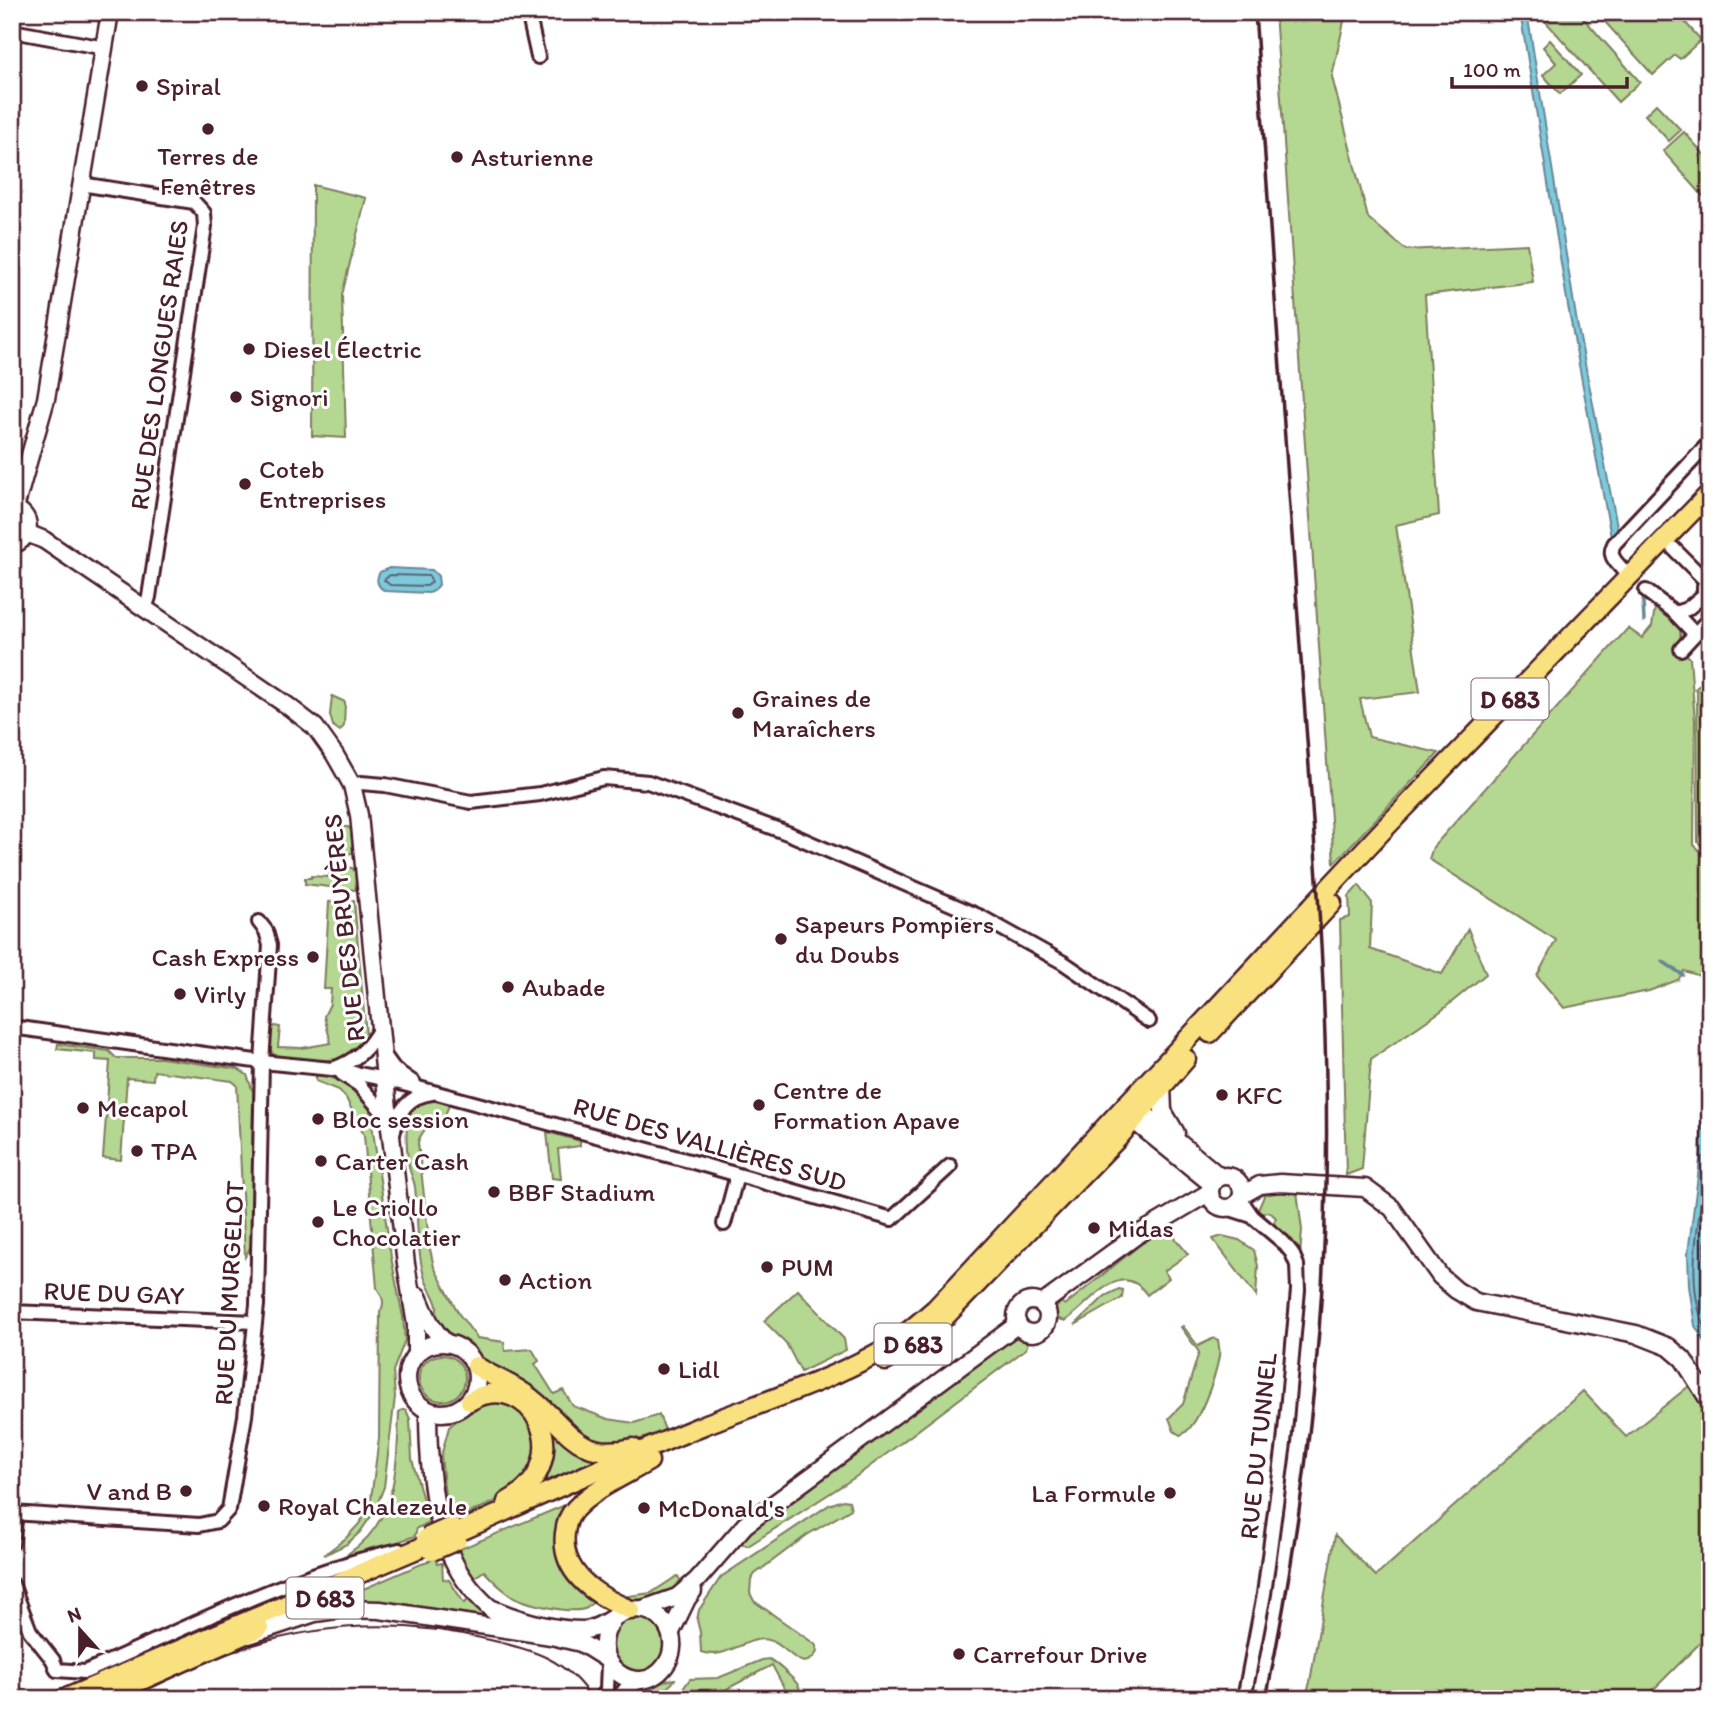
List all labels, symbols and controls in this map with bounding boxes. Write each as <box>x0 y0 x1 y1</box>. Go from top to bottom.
scale bar <box>1452 46 1628 90</box>
text: 100 m <box>1463 57 1521 82</box>
place label: Spiral <box>156 70 221 102</box>
marker: Spiral <box>134 78 150 94</box>
marker: Terres de Fenêtres <box>200 121 216 137</box>
place label: Terres de Fenêtres <box>157 140 259 202</box>
place label: Asturienne <box>471 141 594 173</box>
marker: Asturienne <box>449 149 465 165</box>
street label: RUE DES LONGUES RAIES <box>123 218 195 512</box>
place label: Diesel Électric <box>263 333 422 365</box>
marker: Diesel Électric <box>241 341 257 357</box>
place label: Signori <box>250 381 329 413</box>
marker: Signori <box>228 389 244 405</box>
place label: Coteb Entreprises <box>259 453 386 515</box>
marker: Coteb Entreprises <box>237 476 253 492</box>
road number: D 683 <box>1472 678 1548 720</box>
place label: Graines de Maraîchers <box>752 682 876 744</box>
marker: Graines de Maraîchers <box>730 705 746 721</box>
street label: RUE DES BRUYÈRES <box>316 813 372 1043</box>
place label: Sapeurs Pompiers du Doubs <box>795 908 994 970</box>
marker: Sapeurs Pompiers du Doubs <box>773 931 789 947</box>
place label: Cash Express <box>152 941 299 973</box>
marker: Cash Express <box>305 949 321 965</box>
place label: Aubade <box>522 971 606 1003</box>
place label: Virly <box>194 978 246 1010</box>
marker: Aubade <box>500 979 516 995</box>
marker: Virly <box>172 986 188 1002</box>
place label: Centre de Formation Apave <box>773 1074 960 1136</box>
place label: KFC <box>1236 1079 1283 1111</box>
marker: KFC <box>1214 1087 1230 1103</box>
street label: RUE DES VALLIÈRES SUD <box>570 1090 850 1198</box>
place label: Mecapol <box>97 1092 188 1124</box>
marker: Centre de Formation Apave <box>751 1097 767 1113</box>
marker: Mecapol <box>75 1100 91 1116</box>
place label: Bloc session <box>332 1103 469 1135</box>
marker: Bloc session <box>310 1111 326 1127</box>
place label: TPA <box>151 1135 197 1167</box>
marker: TPA <box>129 1143 145 1159</box>
place label: Carter Cash <box>335 1145 469 1177</box>
marker: Carter Cash <box>313 1153 329 1169</box>
place label: BBF Stadium <box>508 1176 655 1208</box>
street label: RUE DU MURGELOT <box>207 1179 251 1406</box>
marker: BBF Stadium <box>486 1184 502 1200</box>
place label: Le Criollo Chocolatier <box>332 1191 461 1253</box>
place label: Midas <box>1108 1212 1174 1244</box>
marker: Le Criollo Chocolatier <box>310 1214 326 1230</box>
marker: Midas <box>1086 1220 1102 1236</box>
place label: PUM <box>781 1251 834 1283</box>
marker: PUM <box>759 1259 775 1275</box>
place label: Action <box>519 1264 592 1296</box>
marker: Action <box>497 1272 513 1288</box>
street label: RUE DU GAY <box>43 1275 185 1311</box>
road number: D 683 <box>874 1324 951 1364</box>
street label: RUE DU TUNNEL <box>1232 1351 1284 1541</box>
place label: Lidl <box>678 1353 720 1385</box>
marker: Lidl <box>656 1361 672 1377</box>
place label: V and B <box>86 1475 172 1507</box>
place label: La Formule <box>1031 1477 1156 1509</box>
marker: V and B <box>178 1483 194 1499</box>
marker: La Formule <box>1162 1485 1178 1501</box>
place label: Royal Chalezeule <box>278 1490 467 1522</box>
place label: McDonald's <box>658 1492 785 1524</box>
marker: Royal Chalezeule <box>256 1498 272 1514</box>
marker: McDonald's <box>636 1500 652 1516</box>
road number: D 683 <box>286 1578 364 1618</box>
north arrow <box>46 1596 116 1666</box>
text: N <box>64 1602 84 1628</box>
place label: Carrefour Drive <box>973 1638 1148 1670</box>
marker: Carrefour Drive <box>951 1646 967 1662</box>

